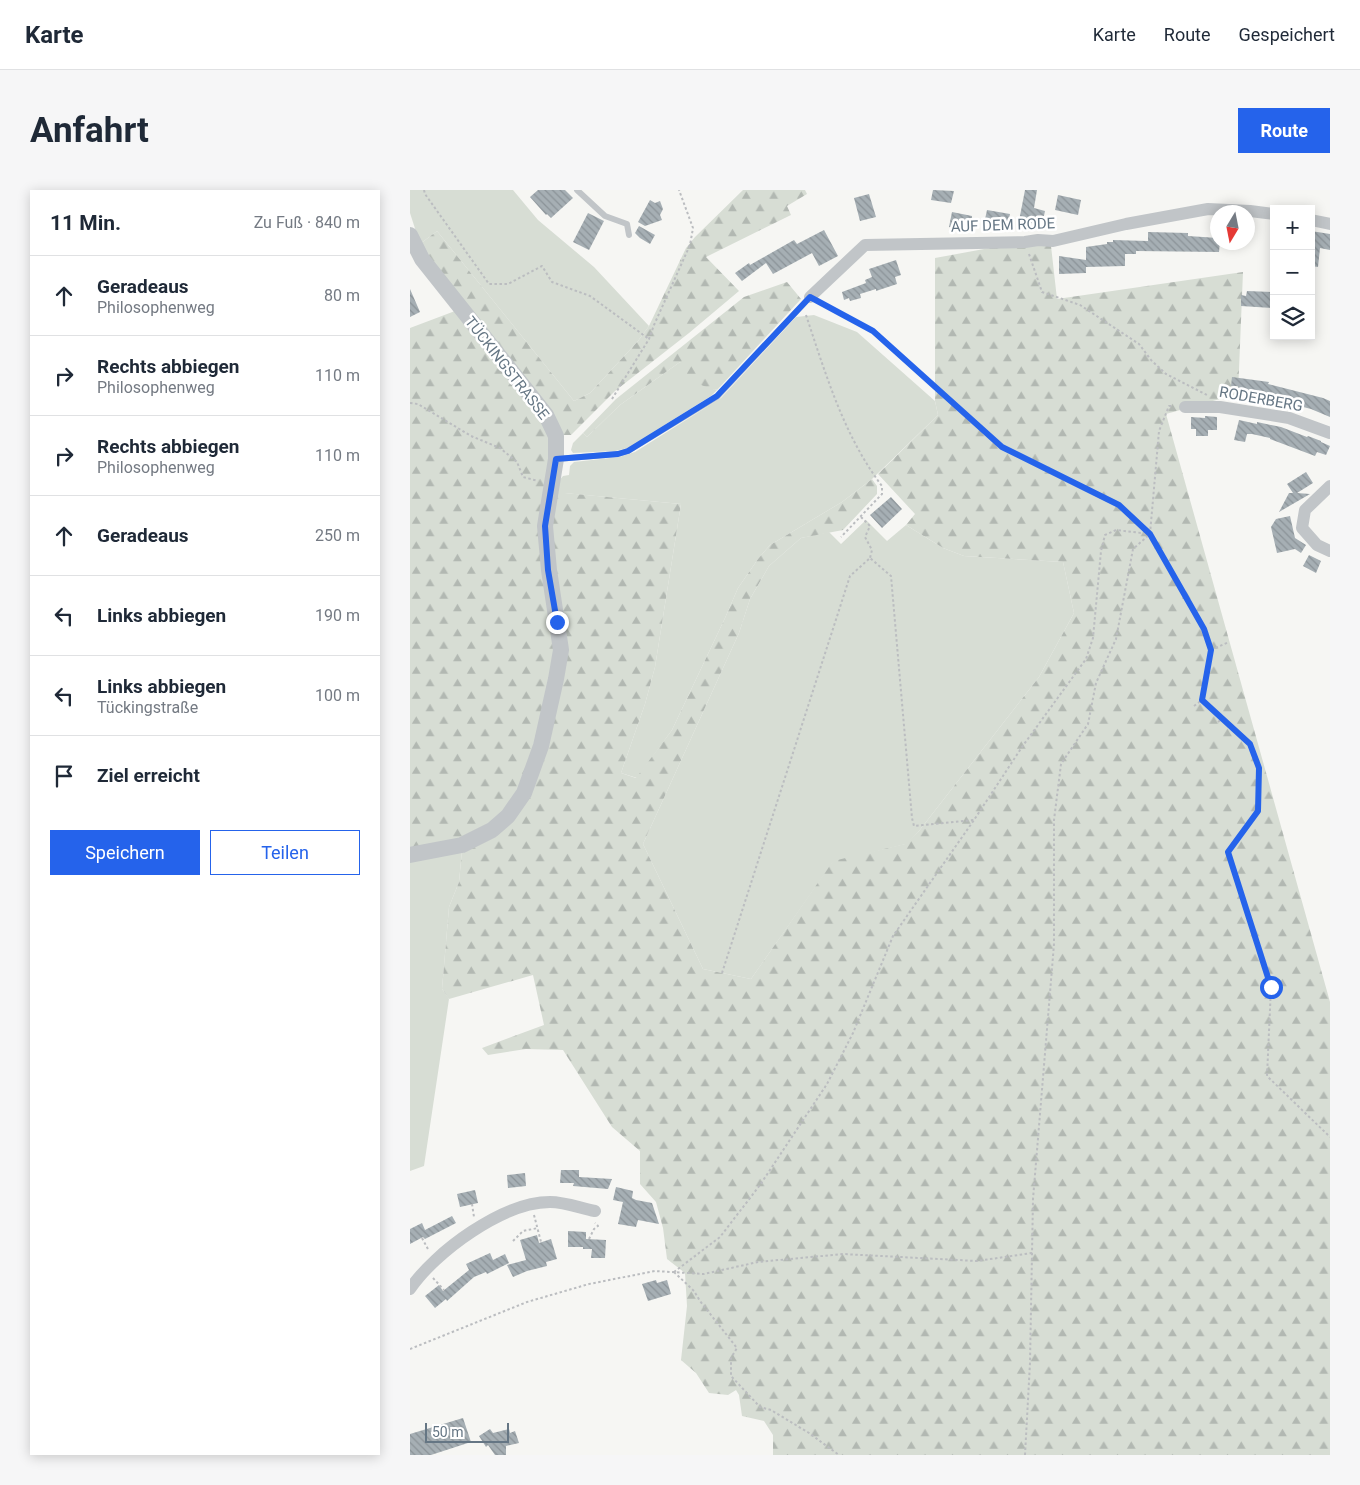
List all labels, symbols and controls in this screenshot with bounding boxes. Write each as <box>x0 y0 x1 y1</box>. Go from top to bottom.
text: Karte <box>25 21 84 49</box>
text: Karte <box>1093 24 1136 45</box>
text: Route <box>1164 24 1211 45</box>
text: Gespeichert <box>1239 24 1335 45</box>
button: Route <box>1238 108 1330 153</box>
text: Anfahrt <box>30 110 149 151</box>
north arrow <box>1210 205 1255 250</box>
map controls <box>1270 205 1315 340</box>
button: + <box>1270 205 1315 250</box>
text: 11 Min. <box>50 211 121 235</box>
text: Zu Fuß · 840 m <box>254 213 360 232</box>
street label: AUF DEM RODE <box>950 214 1056 236</box>
button: − <box>1270 250 1315 295</box>
text: Geradeaus <box>97 275 189 298</box>
icon: ahead <box>50 282 78 310</box>
text: 80 m <box>324 286 360 305</box>
button: layers <box>1270 295 1315 340</box>
text: Philosophenweg <box>97 298 215 317</box>
street label: TÜCKINGSTRASSE <box>461 313 553 424</box>
text: Rechts abbiegen <box>97 355 239 378</box>
icon: right <box>50 362 78 390</box>
text: 110 m <box>315 366 360 385</box>
text: Philosophenweg <box>97 378 215 397</box>
street label: RODERBERG <box>1218 383 1304 415</box>
text: Rechts abbiegen <box>97 435 239 458</box>
icon: right <box>50 442 78 470</box>
text: 110 m <box>315 446 360 465</box>
text: Philosophenweg <box>97 458 215 477</box>
icon: ahead <box>50 522 78 550</box>
text: Geradeaus <box>97 524 189 547</box>
text: 250 m <box>315 526 360 545</box>
icon: left <box>50 602 78 630</box>
text: Links abbiegen <box>97 604 226 627</box>
text: 190 m <box>315 606 360 625</box>
route end <box>546 611 569 634</box>
text: Links abbiegen <box>97 675 226 698</box>
icon: left <box>50 682 78 710</box>
text: 100 m <box>315 686 360 705</box>
text: Tückingstraße <box>97 698 198 717</box>
icon: arrive <box>50 762 78 790</box>
text: Ziel erreicht <box>97 764 200 787</box>
button: Speichern <box>50 830 200 875</box>
button: Teilen <box>210 830 360 875</box>
route start <box>1260 976 1283 999</box>
scale bar <box>425 1420 509 1443</box>
text: 50 m <box>432 1424 464 1440</box>

